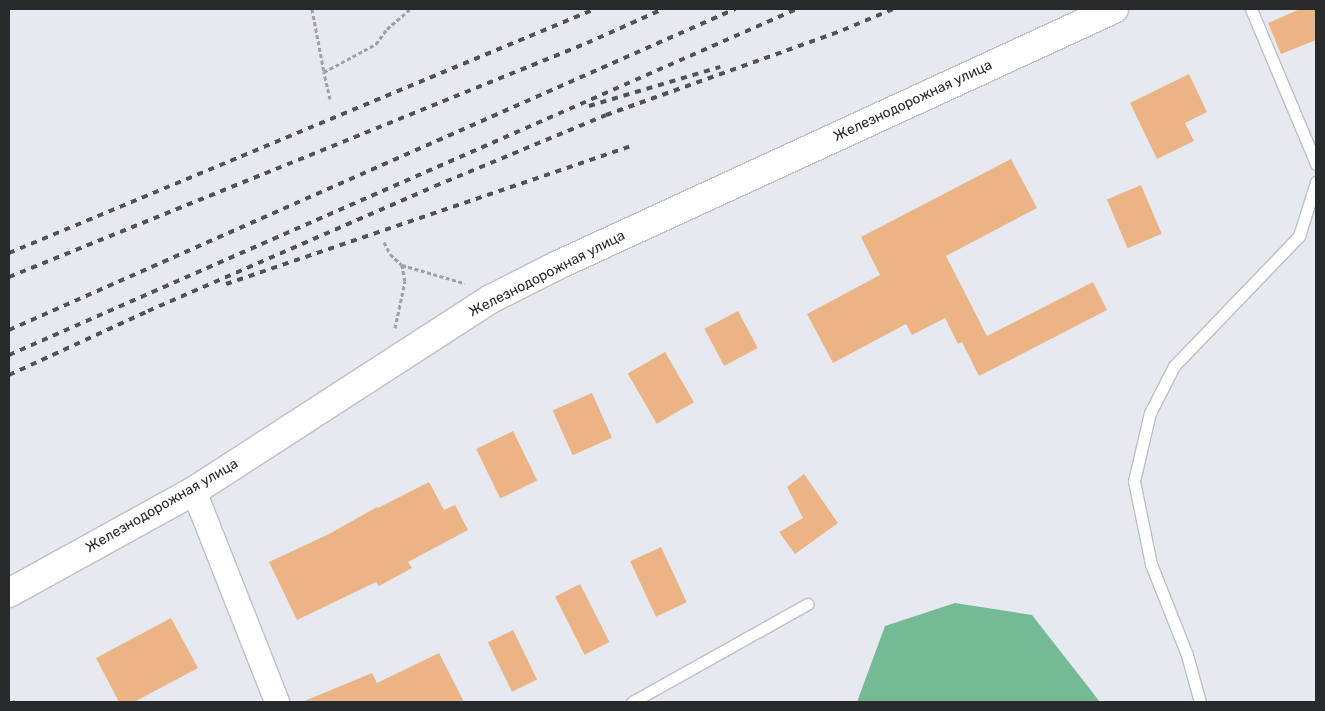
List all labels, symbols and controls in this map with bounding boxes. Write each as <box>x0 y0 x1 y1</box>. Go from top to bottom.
street label: Железнодорожная улица <box>831 57 995 145</box>
street label: Железнодорожная улица <box>466 227 628 321</box>
street label: Железнодорожная улица <box>83 455 241 557</box>

